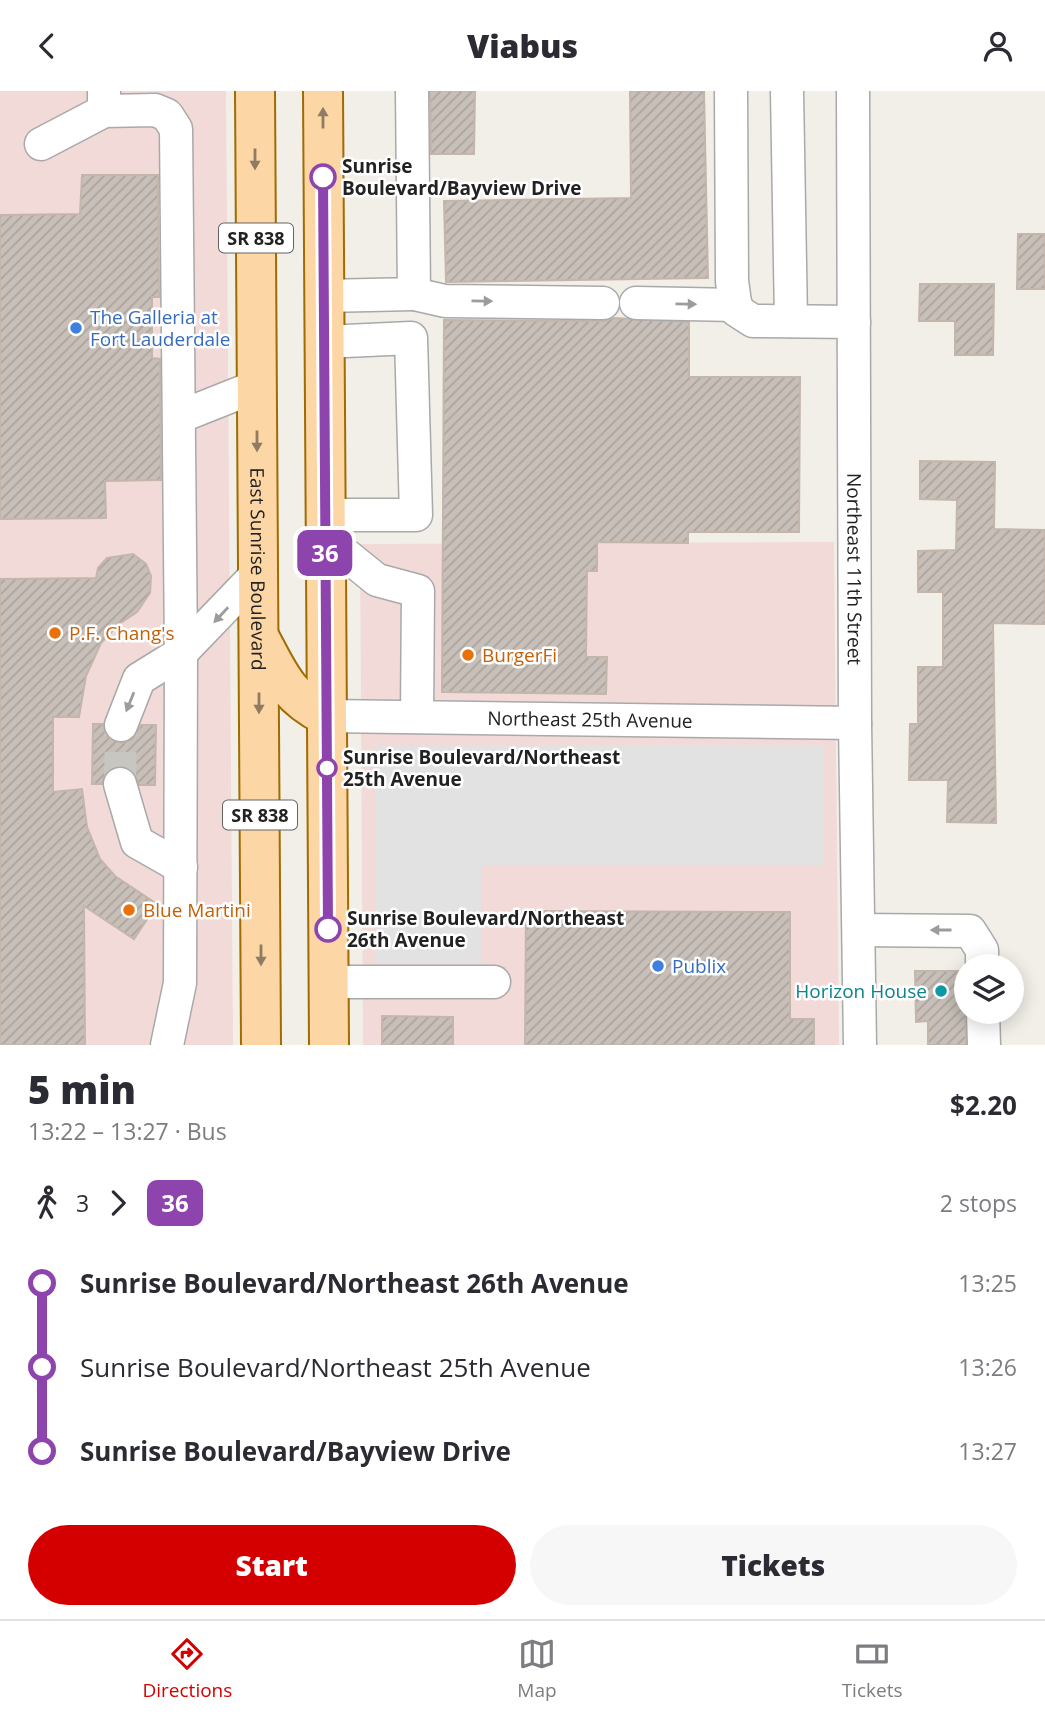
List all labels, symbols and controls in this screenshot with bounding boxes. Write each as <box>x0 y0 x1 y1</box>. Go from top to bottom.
text: Viabus <box>467 24 578 67</box>
icon: back <box>28 27 66 65</box>
icon: person <box>979 27 1017 65</box>
one-way arrow <box>317 107 329 129</box>
one-way arrow <box>249 148 261 170</box>
place label: Sunrise Boulevard/Bayview Drive <box>342 153 581 201</box>
marker: Sunrise Boulevard/Bayview Drive <box>310 164 336 190</box>
road number: SR 838 <box>219 223 293 253</box>
one-way arrow <box>471 296 493 307</box>
one-way arrow <box>675 298 697 310</box>
place label: The Galleria at Fort Lauderdale <box>90 304 231 352</box>
marker: The Galleria at Fort Lauderdale <box>68 320 84 336</box>
one-way arrow <box>251 430 263 452</box>
street label: East Sunrise Boulevard <box>244 467 272 671</box>
street label: Northeast 11th Street <box>841 473 868 665</box>
line badge: 36 <box>294 530 356 576</box>
text: 36 <box>311 536 339 569</box>
one-way arrow <box>213 606 229 624</box>
place label: P.F. Chang's <box>69 620 175 646</box>
marker: P.F. Chang's <box>47 625 63 641</box>
place label: BurgerFi <box>482 642 557 668</box>
marker: BurgerFi <box>460 647 476 663</box>
one-way arrow <box>125 691 136 712</box>
one-way arrow <box>253 692 265 714</box>
street label: Northeast 25th Avenue <box>487 705 693 734</box>
place label: Sunrise Boulevard/Northeast 25th Avenue <box>343 744 620 792</box>
marker: Sunrise Boulevard/Northeast 25th Avenue <box>317 758 337 778</box>
road number: SR 838 <box>223 801 297 829</box>
place label: Blue Martini <box>143 897 251 923</box>
marker: Blue Martini <box>121 902 137 918</box>
place label: Sunrise Boulevard/Northeast 26th Avenue <box>347 905 624 953</box>
marker: Sunrise Boulevard/Northeast 26th Avenue <box>315 916 341 942</box>
one-way arrow <box>929 924 951 936</box>
one-way arrow <box>255 944 266 966</box>
place label: Publix <box>672 953 726 979</box>
map controls <box>954 954 1024 1024</box>
button: layers <box>954 954 1024 1024</box>
marker: Publix <box>650 958 666 974</box>
place label: Horizon House <box>795 978 927 1004</box>
marker: Horizon House <box>933 983 949 999</box>
text: 5 min <box>28 1063 136 1115</box>
text: $2.20 <box>950 1087 1017 1123</box>
text: 13:22 – 13:27 · Bus <box>28 1115 227 1147</box>
icon: walk <box>28 1184 66 1222</box>
icon: forward <box>99 1184 137 1222</box>
text: 36 <box>161 1186 189 1219</box>
text: 3 <box>76 1187 89 1219</box>
text: 2 stops <box>940 1187 1017 1219</box>
text: Sunrise Boulevard/Northeast 26th Avenue <box>80 1265 629 1301</box>
text: 13:25 <box>958 1267 1017 1299</box>
text: Sunrise Boulevard/Northeast 25th Avenue <box>80 1349 591 1385</box>
text: 13:26 <box>958 1351 1017 1383</box>
text: Sunrise Boulevard/Bayview Drive <box>80 1433 511 1469</box>
text: 13:27 <box>958 1435 1017 1467</box>
button: Start <box>28 1525 516 1605</box>
button: Tickets <box>530 1525 1017 1605</box>
tab: Directions <box>143 1635 232 1703</box>
tab: Map <box>517 1635 557 1703</box>
tab: Tickets <box>842 1635 902 1703</box>

